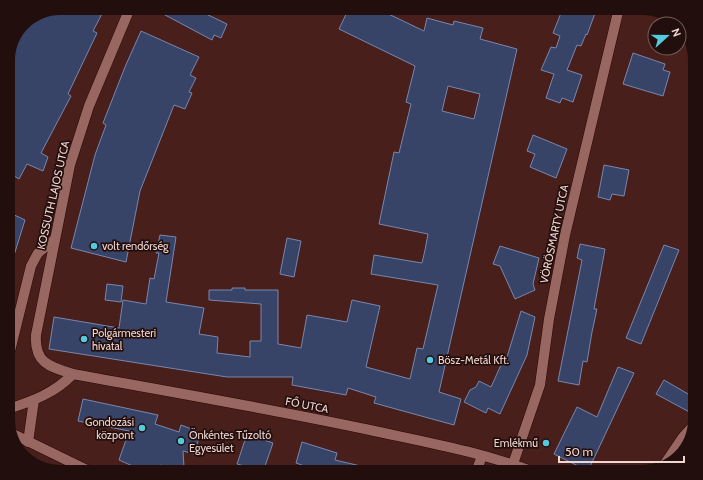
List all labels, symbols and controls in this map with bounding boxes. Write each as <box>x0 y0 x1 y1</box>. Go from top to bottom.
north arrow <box>647 16 687 56</box>
text: N <box>668 26 684 39</box>
street label: KOSSUTH LAJOS UTCA <box>34 139 72 251</box>
street label: VÖRÖSMARTY UTCA <box>537 183 571 285</box>
place label: volt rendőrség <box>102 239 169 253</box>
marker: volt rendőrség <box>89 241 99 251</box>
place label: Polgármesteri hivatal <box>92 326 156 353</box>
marker: Polgármesteri hivatal <box>79 334 89 344</box>
place label: Bösz-Metál Kft. <box>438 353 509 367</box>
marker: Bösz-Metál Kft. <box>425 355 435 365</box>
street label: FŐ UTCA <box>284 393 330 416</box>
place label: Gondozási központ <box>85 415 134 442</box>
marker: Gondozási központ <box>137 423 147 433</box>
place label: Önkéntes Tűzoltó Egyesület <box>189 428 271 455</box>
marker: Önkéntes Tűzoltó Egyesület <box>176 436 186 446</box>
place label: Emlékmű <box>494 436 538 450</box>
marker: Emlékmű <box>541 438 551 448</box>
scale bar <box>559 438 684 464</box>
text: 50 m <box>565 444 593 459</box>

